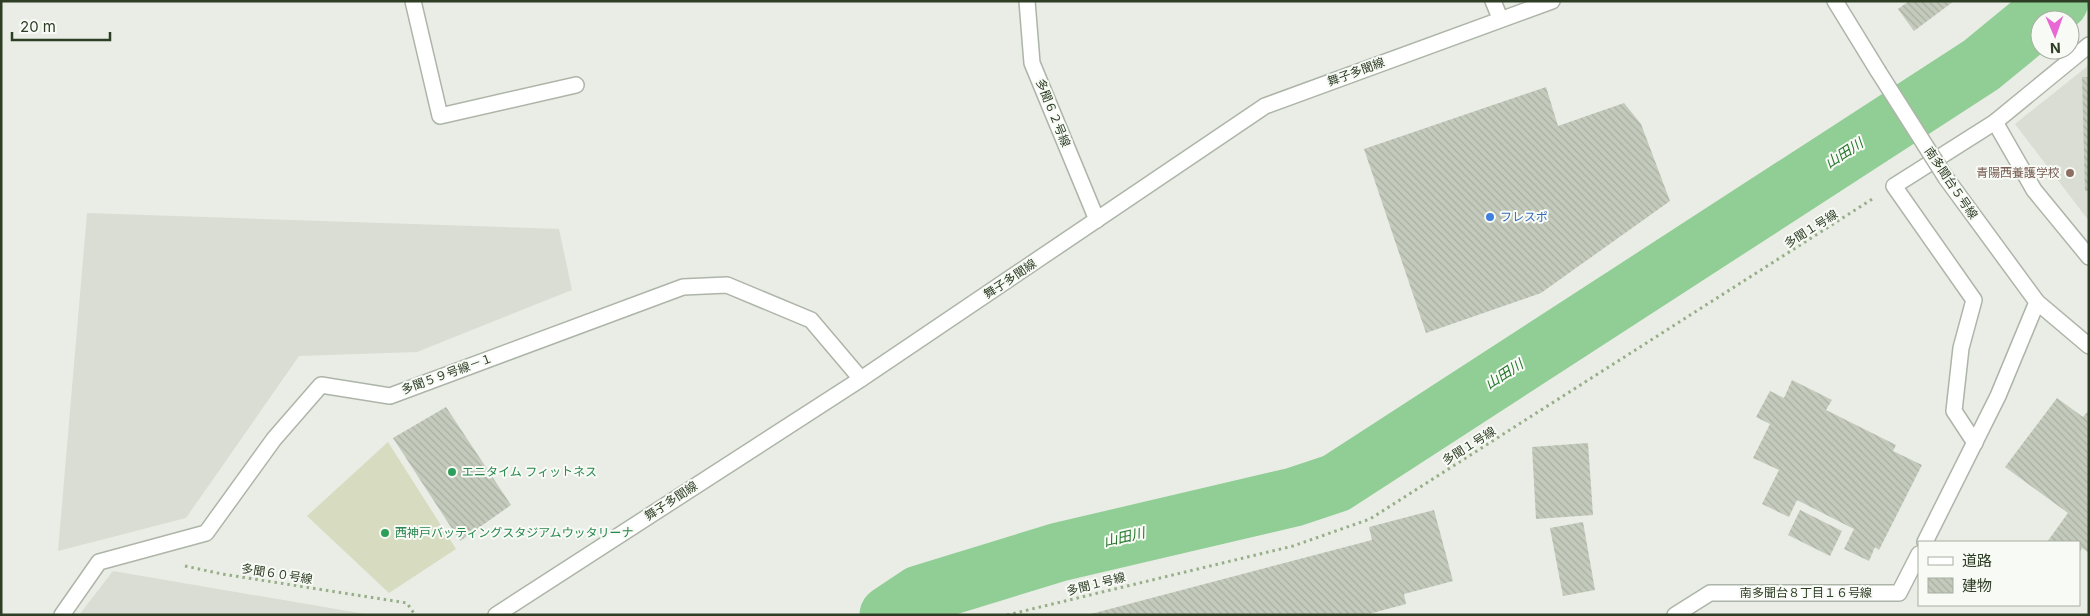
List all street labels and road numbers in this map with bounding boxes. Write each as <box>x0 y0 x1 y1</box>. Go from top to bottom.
street label: 舞子多聞線 <box>1325 54 1387 89</box>
street label: 多聞６２号線 <box>1033 77 1074 149</box>
street label: 南多聞台５号線 <box>1922 144 1981 222</box>
street label: 多聞１号線 <box>1781 206 1840 251</box>
street label: 舞子多聞線 <box>981 256 1039 302</box>
street label: 多聞５９号線－１ <box>399 350 495 397</box>
street label: 多聞１号線 <box>1439 423 1498 468</box>
street label: 舞子多聞線 <box>641 478 700 523</box>
street label: 多聞６０号線 <box>240 560 314 587</box>
street label: 多聞１号線 <box>1065 569 1127 598</box>
street label: 南多聞台８丁目１６号線 <box>1740 585 1872 600</box>

